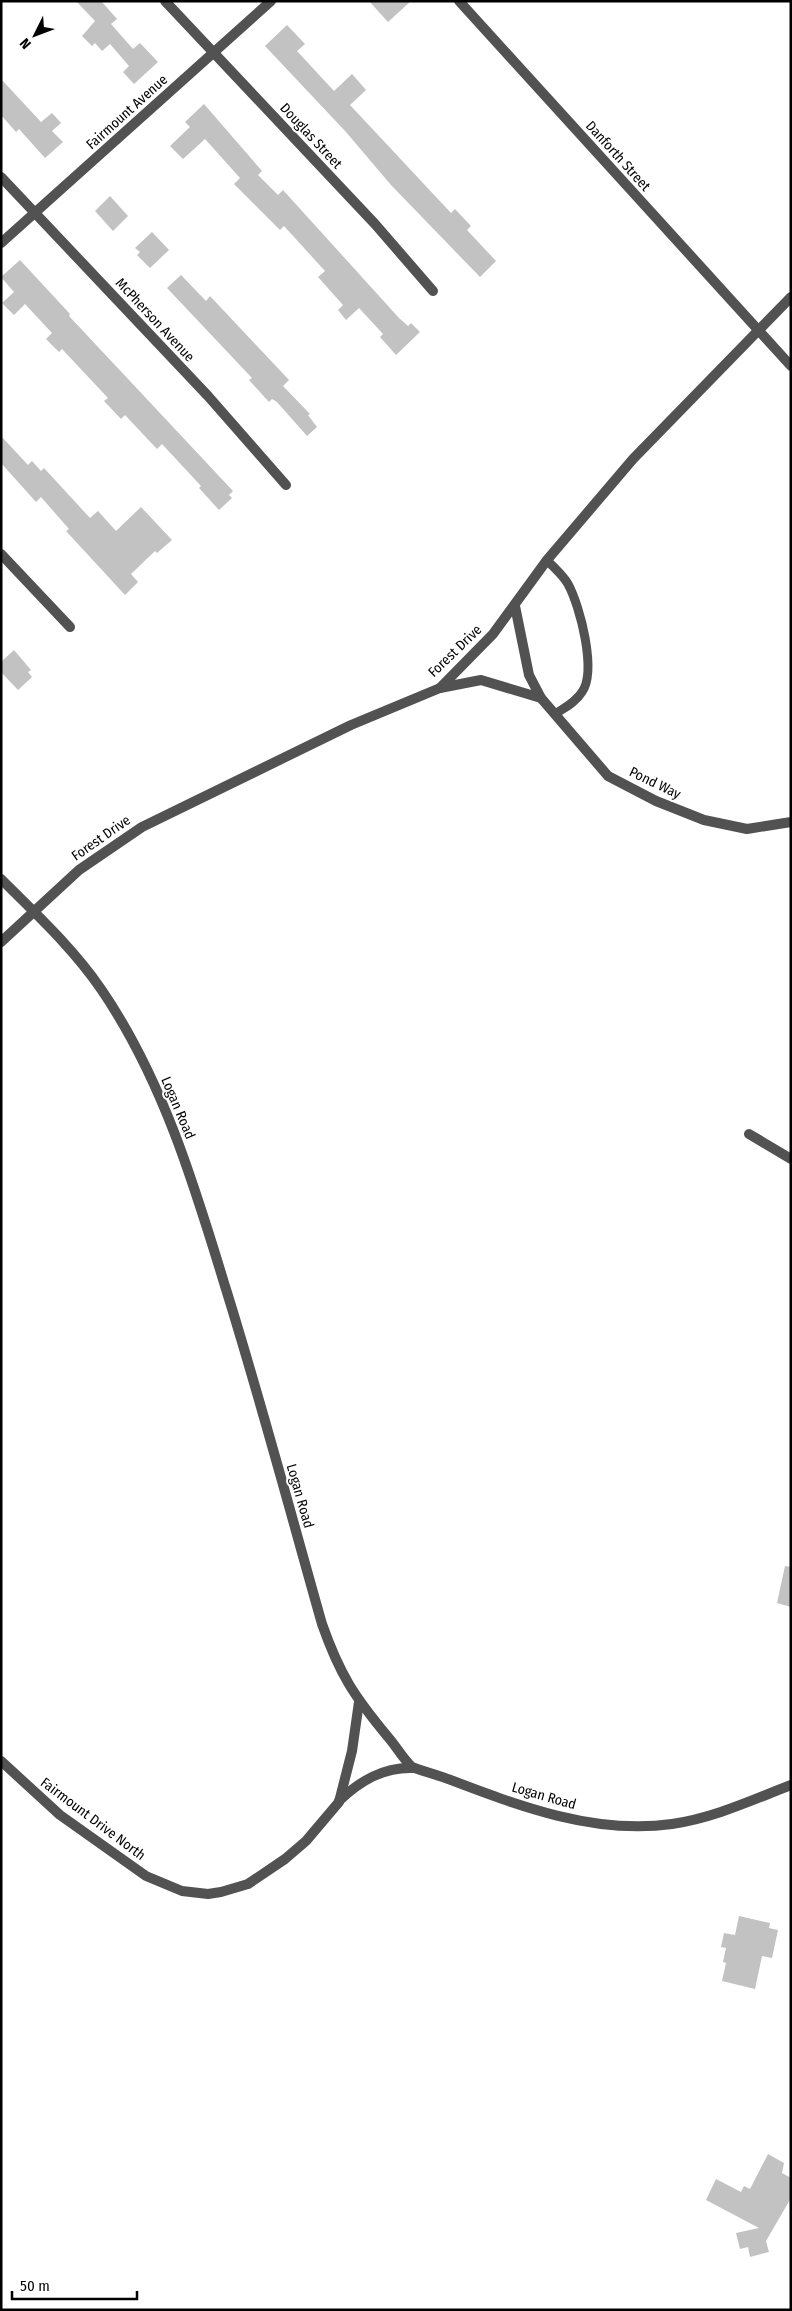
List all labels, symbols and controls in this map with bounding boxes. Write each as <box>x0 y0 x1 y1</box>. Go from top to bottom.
north arrow <box>10 10 60 60</box>
text: N <box>17 35 35 52</box>
street label: Fairmount Avenue <box>83 71 171 153</box>
street label: Douglas Street <box>276 100 346 173</box>
street label: Danforth Street <box>582 117 654 195</box>
street label: McPherson Avenue <box>112 275 198 365</box>
street label: Forest Drive <box>425 621 485 681</box>
street label: Pond Way <box>626 763 684 803</box>
street label: Forest Drive <box>68 812 134 864</box>
street label: Logan Road <box>157 1074 199 1142</box>
street label: Logan Road <box>283 1462 317 1530</box>
street label: Fairmount Drive North <box>37 1774 149 1864</box>
street label: Logan Road <box>510 1779 578 1813</box>
scale bar <box>12 2268 138 2300</box>
text: 50 m <box>20 2277 50 2295</box>

